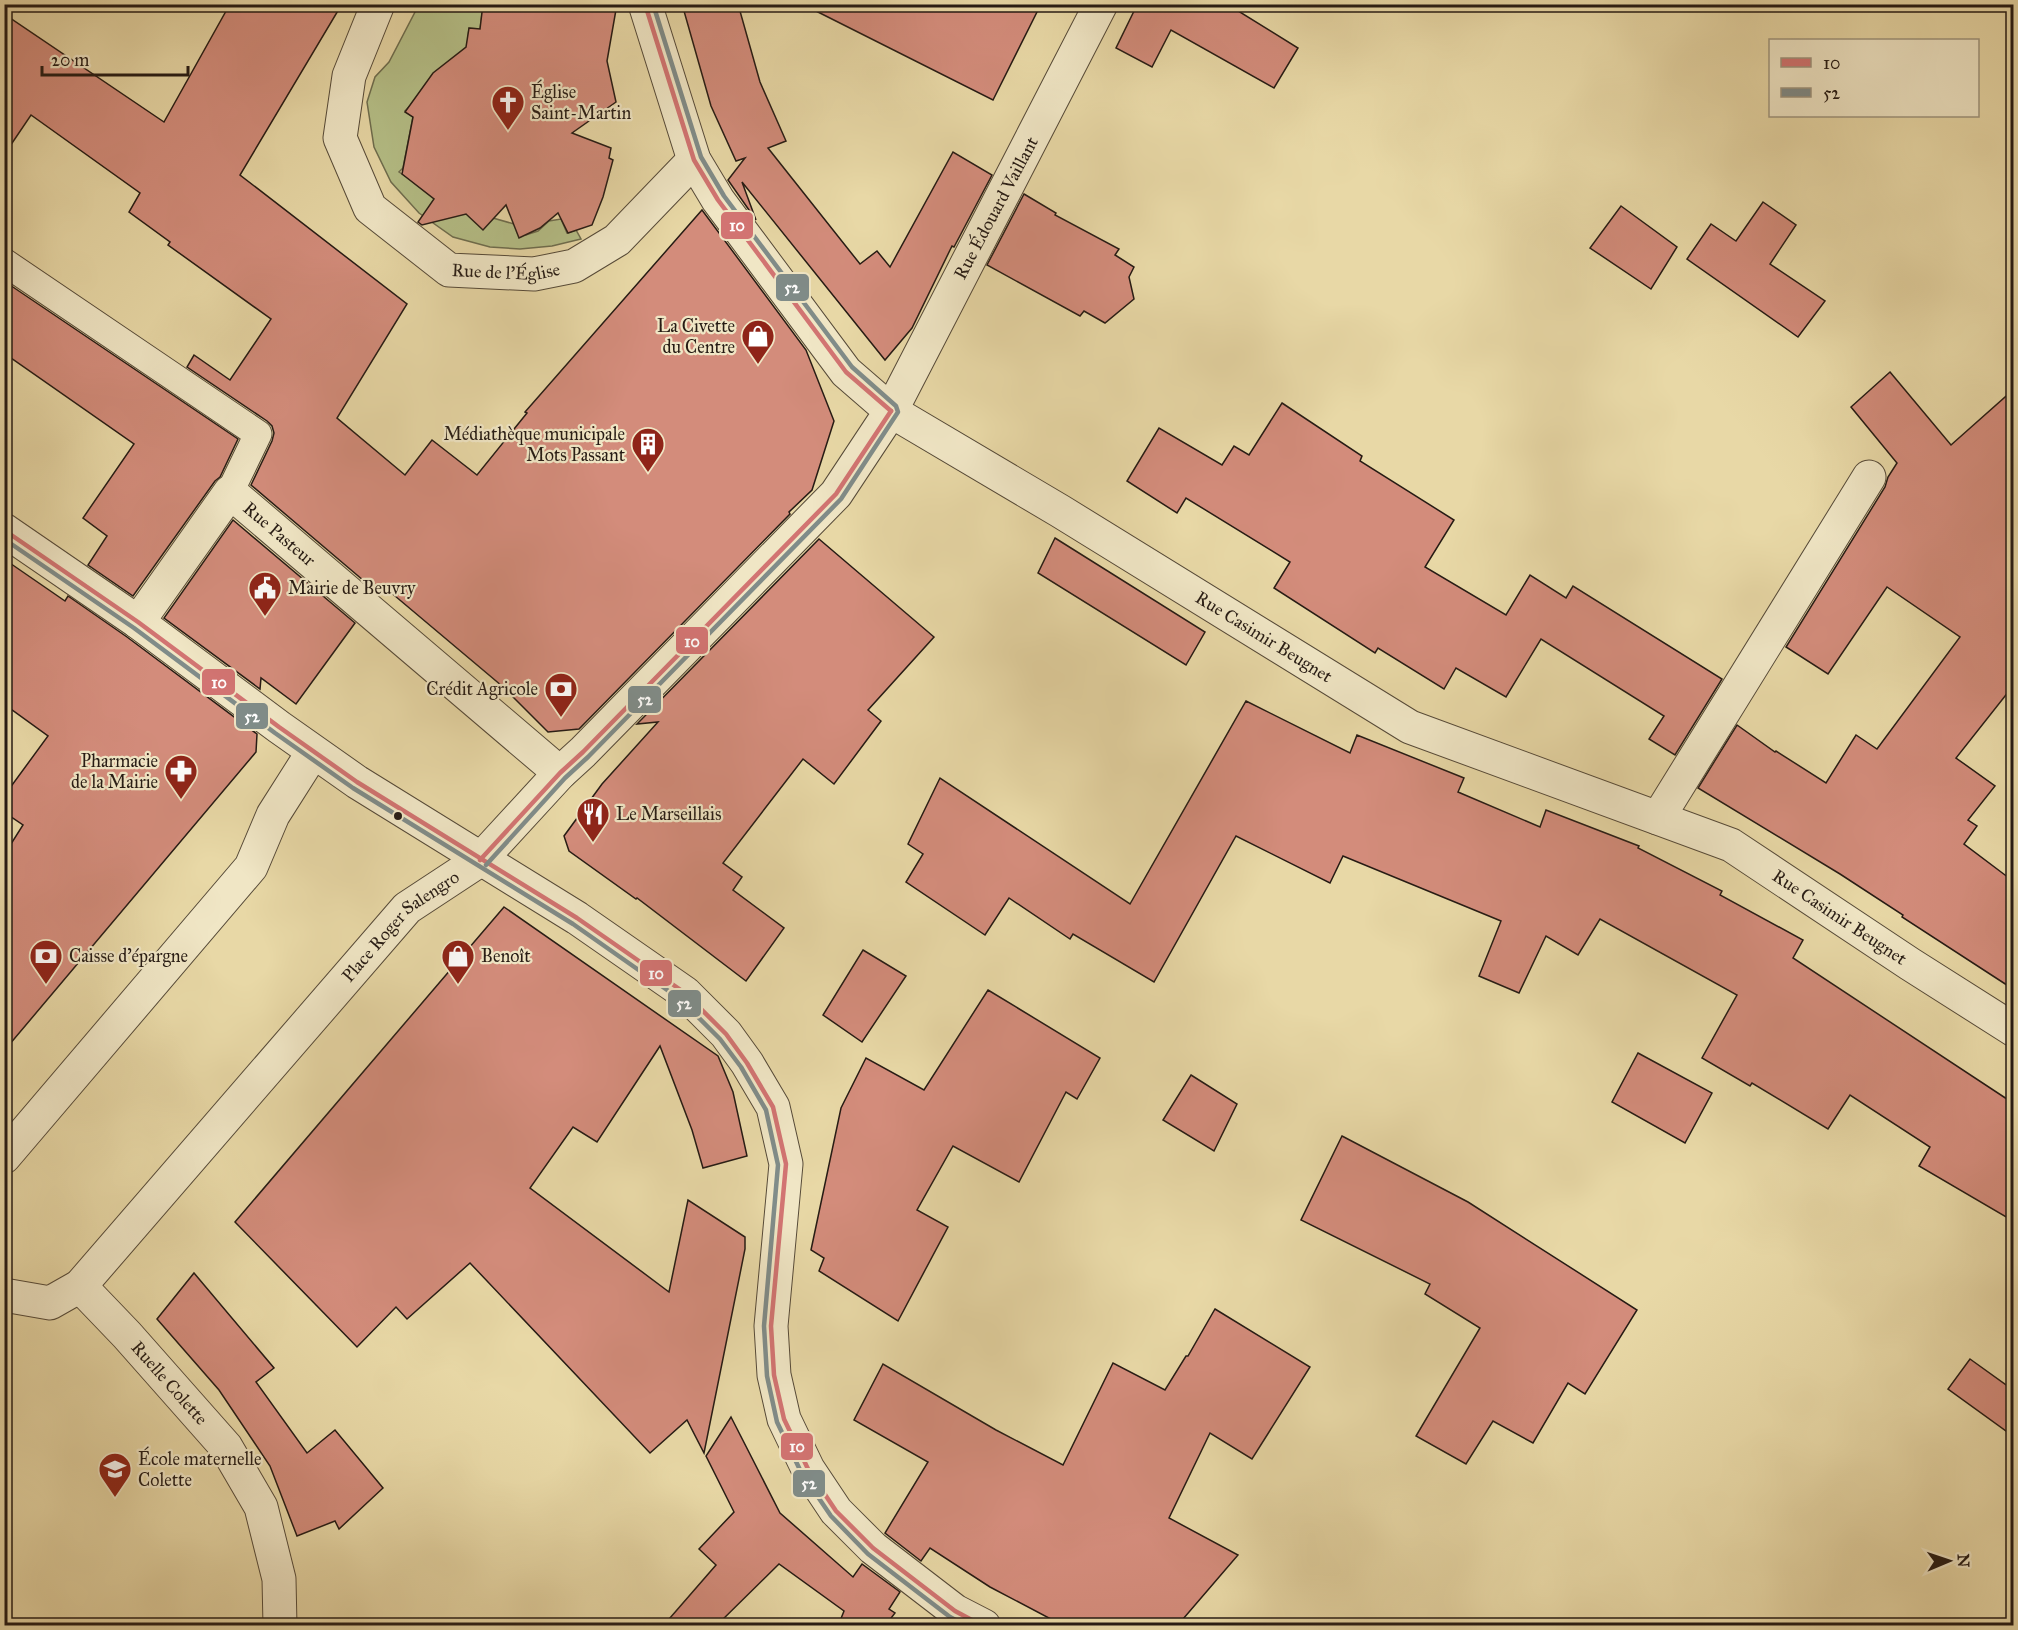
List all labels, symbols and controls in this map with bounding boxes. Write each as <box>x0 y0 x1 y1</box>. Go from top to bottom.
scale bar <box>42 39 188 77</box>
legend <box>1769 39 1979 117</box>
text: 20 m <box>51 49 89 71</box>
text: 10 <box>1823 52 1841 74</box>
place label: Église Saint-Martin <box>531 79 632 124</box>
text: 52 <box>1823 82 1840 104</box>
church icon: Église Saint-Martin <box>490 84 526 131</box>
street label: Rue Édouard Vaillant <box>947 131 1043 283</box>
line badge: 10 <box>720 211 754 240</box>
text: 10 <box>729 216 745 235</box>
street label: Rue de l'Église <box>451 258 562 286</box>
line badge: 52 <box>775 273 810 302</box>
text: 52 <box>784 278 801 297</box>
place label: La Civette du Centre <box>657 315 735 358</box>
shop icon: La Civette du Centre <box>740 318 776 365</box>
place label: Médiathèque municipale Mots Passant <box>443 423 626 466</box>
building icon: Médiathèque municipale Mots Passant <box>630 426 666 473</box>
street label: Rue Pasteur <box>239 497 320 571</box>
public building icon: Mairie de Beuvry <box>247 570 283 617</box>
place label: Mairie de Beuvry <box>288 577 416 599</box>
street label: Rue Casimir Beugnet <box>1191 586 1337 688</box>
line badge: 10 <box>675 626 709 655</box>
text: 10 <box>684 632 700 651</box>
line badge: 10 <box>201 668 236 696</box>
bank icon: Crédit Agricole <box>543 671 579 718</box>
text: 10 <box>211 673 227 692</box>
place label: Crédit Agricole <box>426 678 538 701</box>
line badge: 52 <box>627 685 662 714</box>
text: 52 <box>637 690 654 709</box>
line badge: 52 <box>235 702 269 730</box>
text: 52 <box>244 707 261 726</box>
place label: Pharmacie de la Mairie <box>71 750 158 793</box>
pharmacy icon: Pharmacie de la Mairie <box>163 753 199 800</box>
restaurant icon: Le Marseillais <box>575 796 611 843</box>
place label: Le Marseillais <box>616 803 721 825</box>
unlabelled marker <box>392 810 404 822</box>
street label: Rue Casimir Beugnet <box>1768 865 1911 970</box>
street label: Place Roger Salengro <box>337 866 463 986</box>
bank icon: Caisse d'épargne <box>28 938 64 985</box>
shop icon: Benoît <box>440 938 476 985</box>
place label: Caisse d'épargne <box>69 945 188 968</box>
place label: Benoît <box>481 945 531 967</box>
line badge: 10 <box>639 959 673 987</box>
text: 10 <box>648 964 664 983</box>
line badge: 52 <box>667 989 702 1018</box>
text: 52 <box>676 994 693 1013</box>
street label: Ruelle Colette <box>127 1337 212 1430</box>
line badge: 10 <box>780 1432 814 1461</box>
text: 10 <box>789 1437 805 1456</box>
place label: École maternelle Colette <box>138 1446 262 1491</box>
school or university icon: École maternelle Colette <box>97 1451 133 1498</box>
line badge: 52 <box>792 1469 826 1498</box>
text: 52 <box>801 1474 818 1493</box>
north arrow <box>1919 1531 1979 1591</box>
text: N <box>1954 1553 1973 1568</box>

